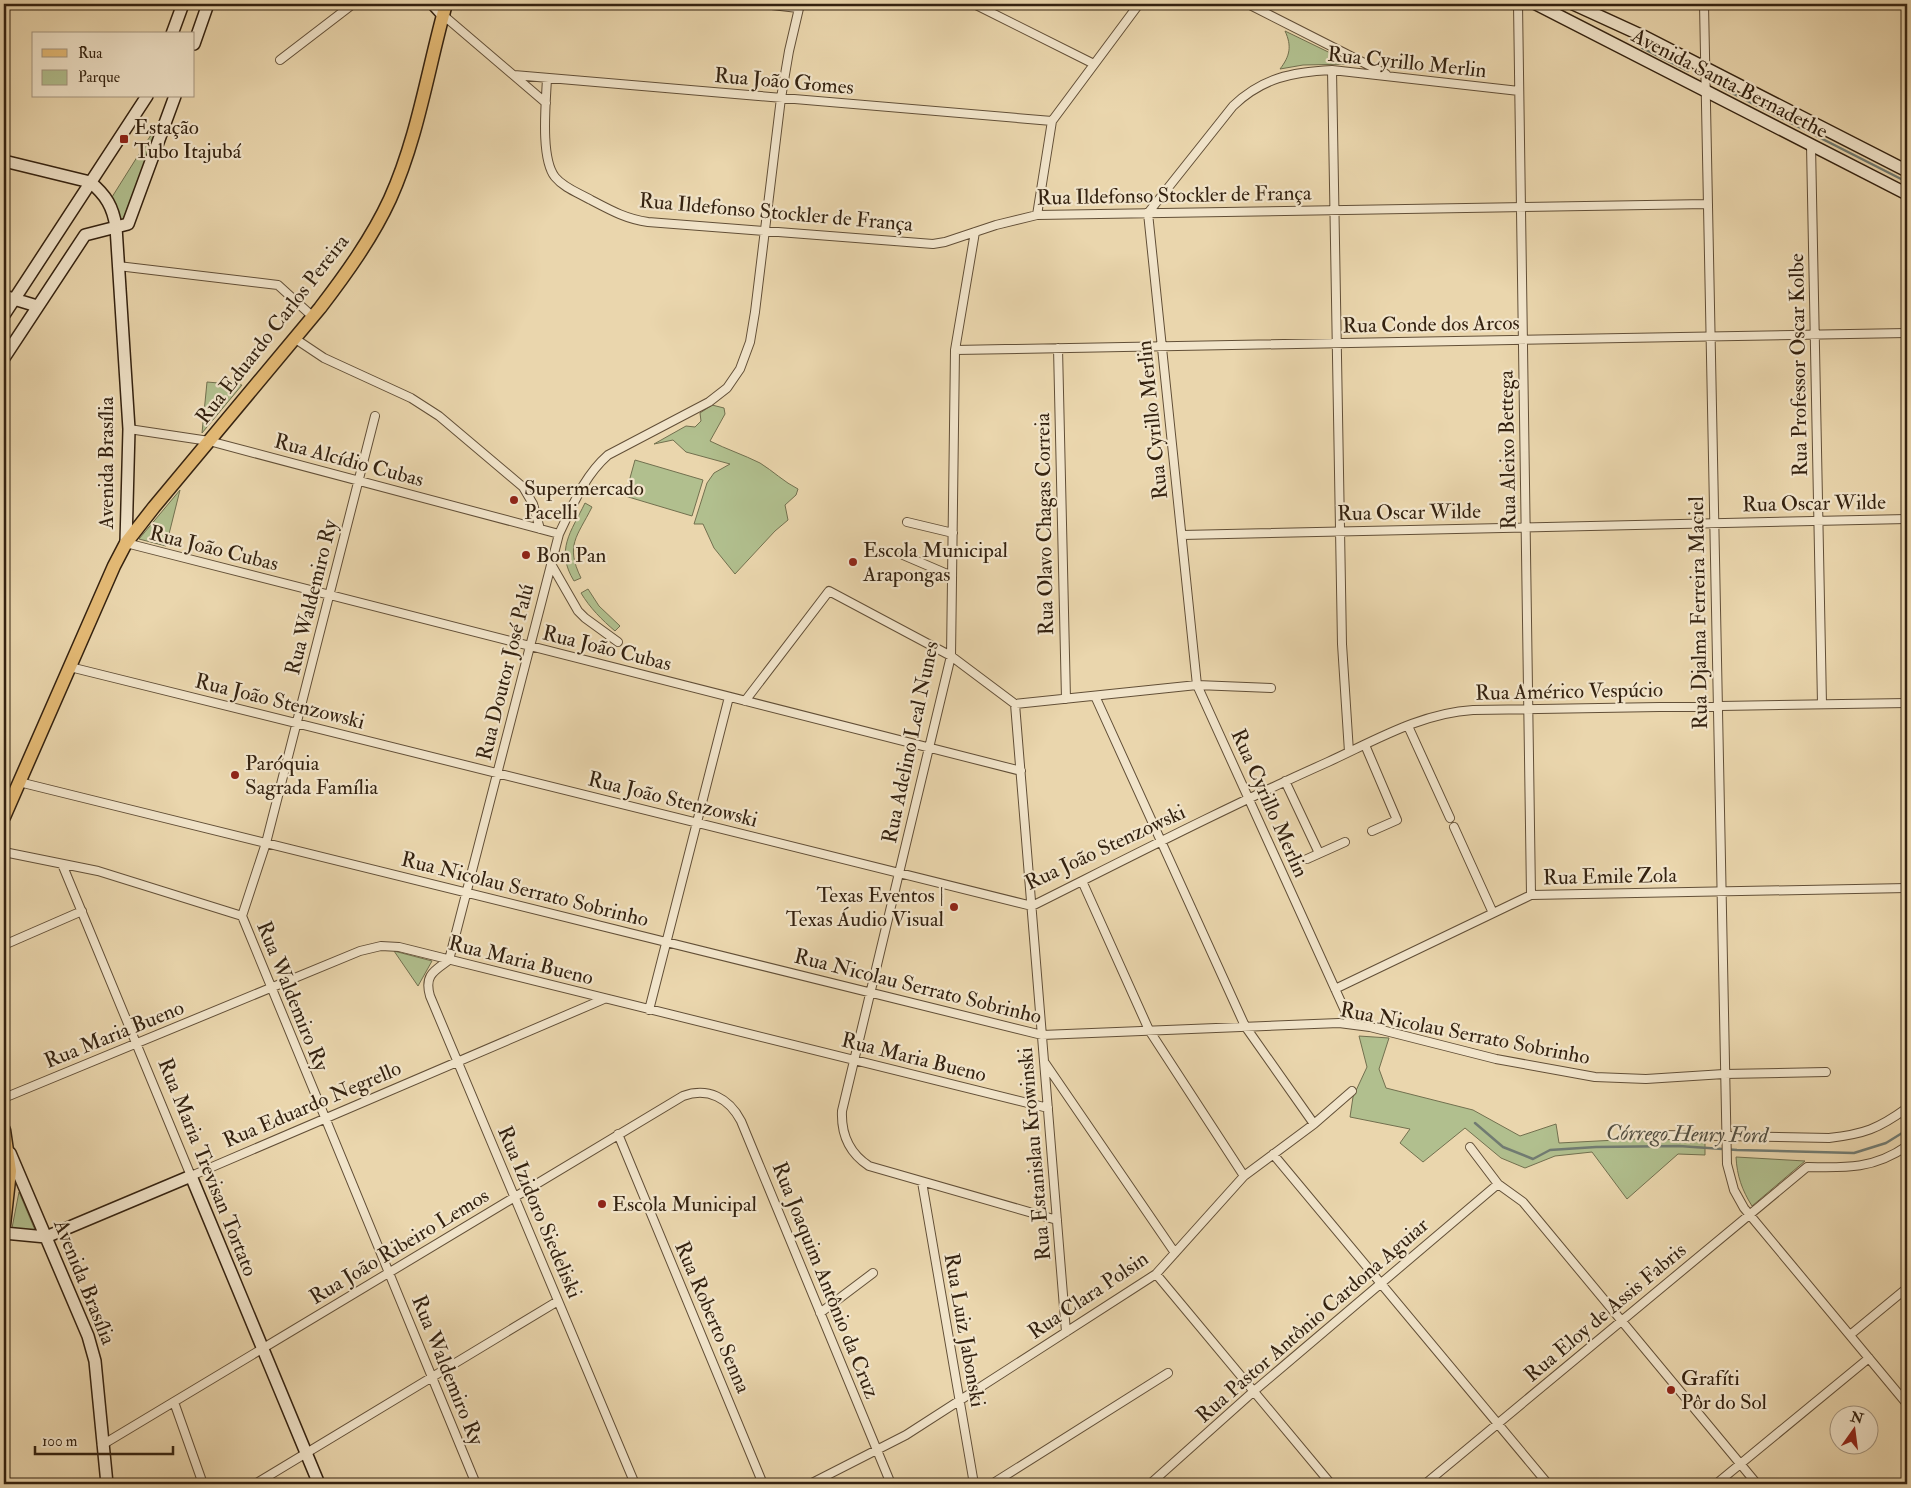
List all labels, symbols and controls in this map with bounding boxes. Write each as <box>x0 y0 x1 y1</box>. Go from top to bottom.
street label: Avenida Santa Bernadethe <box>1626 22 1833 145</box>
legend <box>32 32 195 98</box>
street label: Rua Cyrillo Merlin <box>1326 41 1488 84</box>
text: Rua <box>78 44 103 63</box>
street label: Rua João Gomes <box>713 62 855 101</box>
text: Parque <box>78 68 120 87</box>
place label: Estação Tubo Itajubá <box>134 114 242 165</box>
marker: Estação Tubo Itajubá <box>118 133 130 145</box>
street label: Rua Ildefonso Stockler de França <box>1036 180 1312 211</box>
street label: Rua Ildefonso Stockler de França <box>638 187 914 238</box>
street label: Rua Eduardo Carlos Pereira <box>190 229 355 430</box>
street label: Rua Professor Oscar Kolbe <box>1783 253 1814 477</box>
street label: Rua Conde dos Arcos <box>1342 309 1520 340</box>
street label: Rua Cyrillo Merlin <box>1131 339 1174 501</box>
street label: Rua Aleixo Bettega <box>1493 370 1522 530</box>
street label: Avenida Brasília <box>93 396 120 530</box>
street label: Rua Olavo Chagas Correia <box>1029 412 1060 635</box>
street label: Rua Alcídio Cubas <box>271 428 427 493</box>
place label: Supermercado Pacelli <box>524 475 644 526</box>
street label: Rua Oscar Wilde <box>1742 489 1886 518</box>
marker: Supermercado Pacelli <box>508 494 520 506</box>
street label: Rua Djalma Ferreira Maciel <box>1683 496 1714 730</box>
street label: Rua Oscar Wilde <box>1337 498 1481 527</box>
street label: Rua Waldemiro Ry <box>279 516 344 678</box>
street label: Rua João Cubas <box>146 519 281 578</box>
place label: Escola Municipal Arapongas <box>862 537 1009 588</box>
place label: Bon Pan <box>536 542 607 569</box>
marker: Bon Pan <box>520 549 532 561</box>
marker: Escola Municipal Arapongas <box>847 556 859 568</box>
street label: Rua Doutor José Palú <box>470 581 541 763</box>
street label: Rua João Cubas <box>539 619 674 678</box>
street label: Rua Adelino Leal Nunes <box>876 639 945 846</box>
street label: Rua João Stenzowski <box>192 667 368 736</box>
street label: Rua Américo Vespúcio <box>1475 676 1663 707</box>
street label: Rua Cyrillo Merlin <box>1225 725 1314 882</box>
place label: Paróquia Sagrada Família <box>245 750 379 801</box>
street label: Rua João Stenzowski <box>585 765 761 834</box>
marker: Paróquia Sagrada Família <box>229 769 241 781</box>
street label: Rua João Stenzowski <box>1021 798 1190 896</box>
street label: Rua Nicolau Serrato Sobrinho <box>398 846 651 933</box>
street label: Rua Emile Zola <box>1543 862 1678 891</box>
place label: Texas Eventos | Texas Áudio Visual <box>786 882 945 933</box>
marker: Texas Eventos | Texas Áudio Visual <box>948 901 960 913</box>
street label: Rua Waldemiro Ry <box>250 917 335 1076</box>
street label: Rua Maria Bueno <box>446 929 596 992</box>
street label: Rua Nicolau Serrato Sobrinho <box>791 943 1044 1030</box>
street label: Rua Maria Bueno <box>40 994 188 1075</box>
street label: Rua Nicolau Serrato Sobrinho <box>1338 996 1592 1071</box>
street label: Rua Maria Bueno <box>839 1026 989 1089</box>
street label: Rua Estanislau Krowinski <box>1012 1046 1057 1262</box>
street label: Rua Maria Trevisan Tortato <box>151 1054 264 1280</box>
street label: Rua Eduardo Negrello <box>219 1055 405 1154</box>
water label: Córrego Henry Ford <box>1606 1119 1770 1149</box>
street label: Rua Izidoro Siedeliski <box>491 1122 588 1303</box>
street label: Rua Joaquim Antônio da Cruz <box>766 1158 885 1402</box>
street label: Rua João Ribeiro Lemos <box>304 1182 494 1311</box>
place label: Escola Municipal <box>612 1191 758 1218</box>
marker: Escola Municipal <box>596 1198 608 1210</box>
street label: Rua Pastor Antônio Cardona Aguiar <box>1190 1212 1434 1429</box>
street label: Avenida Brasília <box>47 1215 122 1349</box>
street label: Rua Roberto Senna <box>668 1237 757 1398</box>
street label: Rua Eloy de Assis Fabris <box>1519 1237 1692 1388</box>
street label: Rua Clara Polsin <box>1023 1245 1154 1346</box>
street label: Rua Luiz Jabonski <box>938 1251 991 1410</box>
street label: Rua Waldemiro Ry <box>405 1291 490 1450</box>
place label: Grafíti Pôr do Sol <box>1681 1365 1768 1416</box>
marker: Grafíti Pôr do Sol <box>1665 1384 1677 1396</box>
north arrow <box>1828 1406 1878 1456</box>
text: N <box>1848 1408 1866 1428</box>
scale bar <box>35 1423 172 1455</box>
text: 100 m <box>42 1432 78 1451</box>

